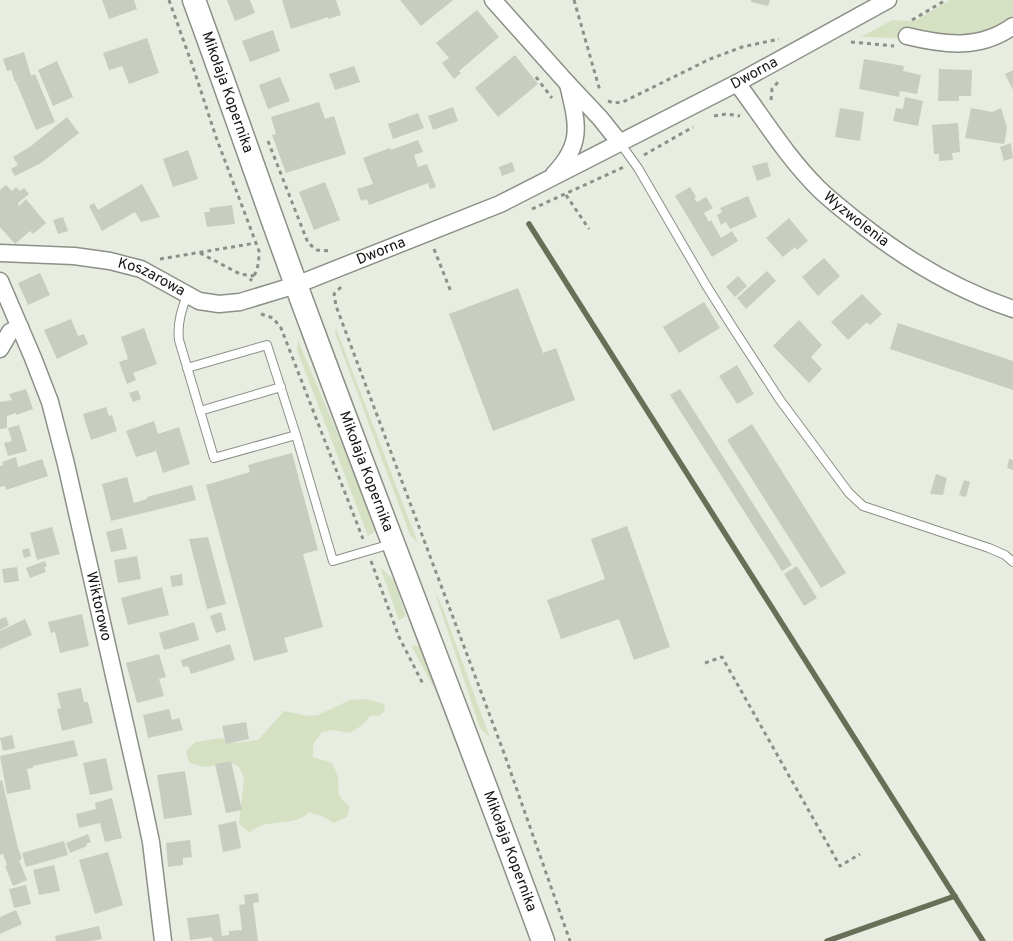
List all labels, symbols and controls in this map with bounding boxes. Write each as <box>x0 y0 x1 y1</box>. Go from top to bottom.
street label: Mikołaja Kopernika <box>197 29 257 156</box>
street label: Dworna <box>728 53 781 94</box>
street label: Wyzwolenia <box>819 188 893 251</box>
street label: Dworna <box>354 233 408 270</box>
street label: Koszarowa <box>116 254 188 301</box>
street label: Mikołaja Kopernika <box>334 409 397 535</box>
street label: Wiktorowo <box>81 570 115 643</box>
street label: Mikołaja Kopernika <box>479 788 541 914</box>

